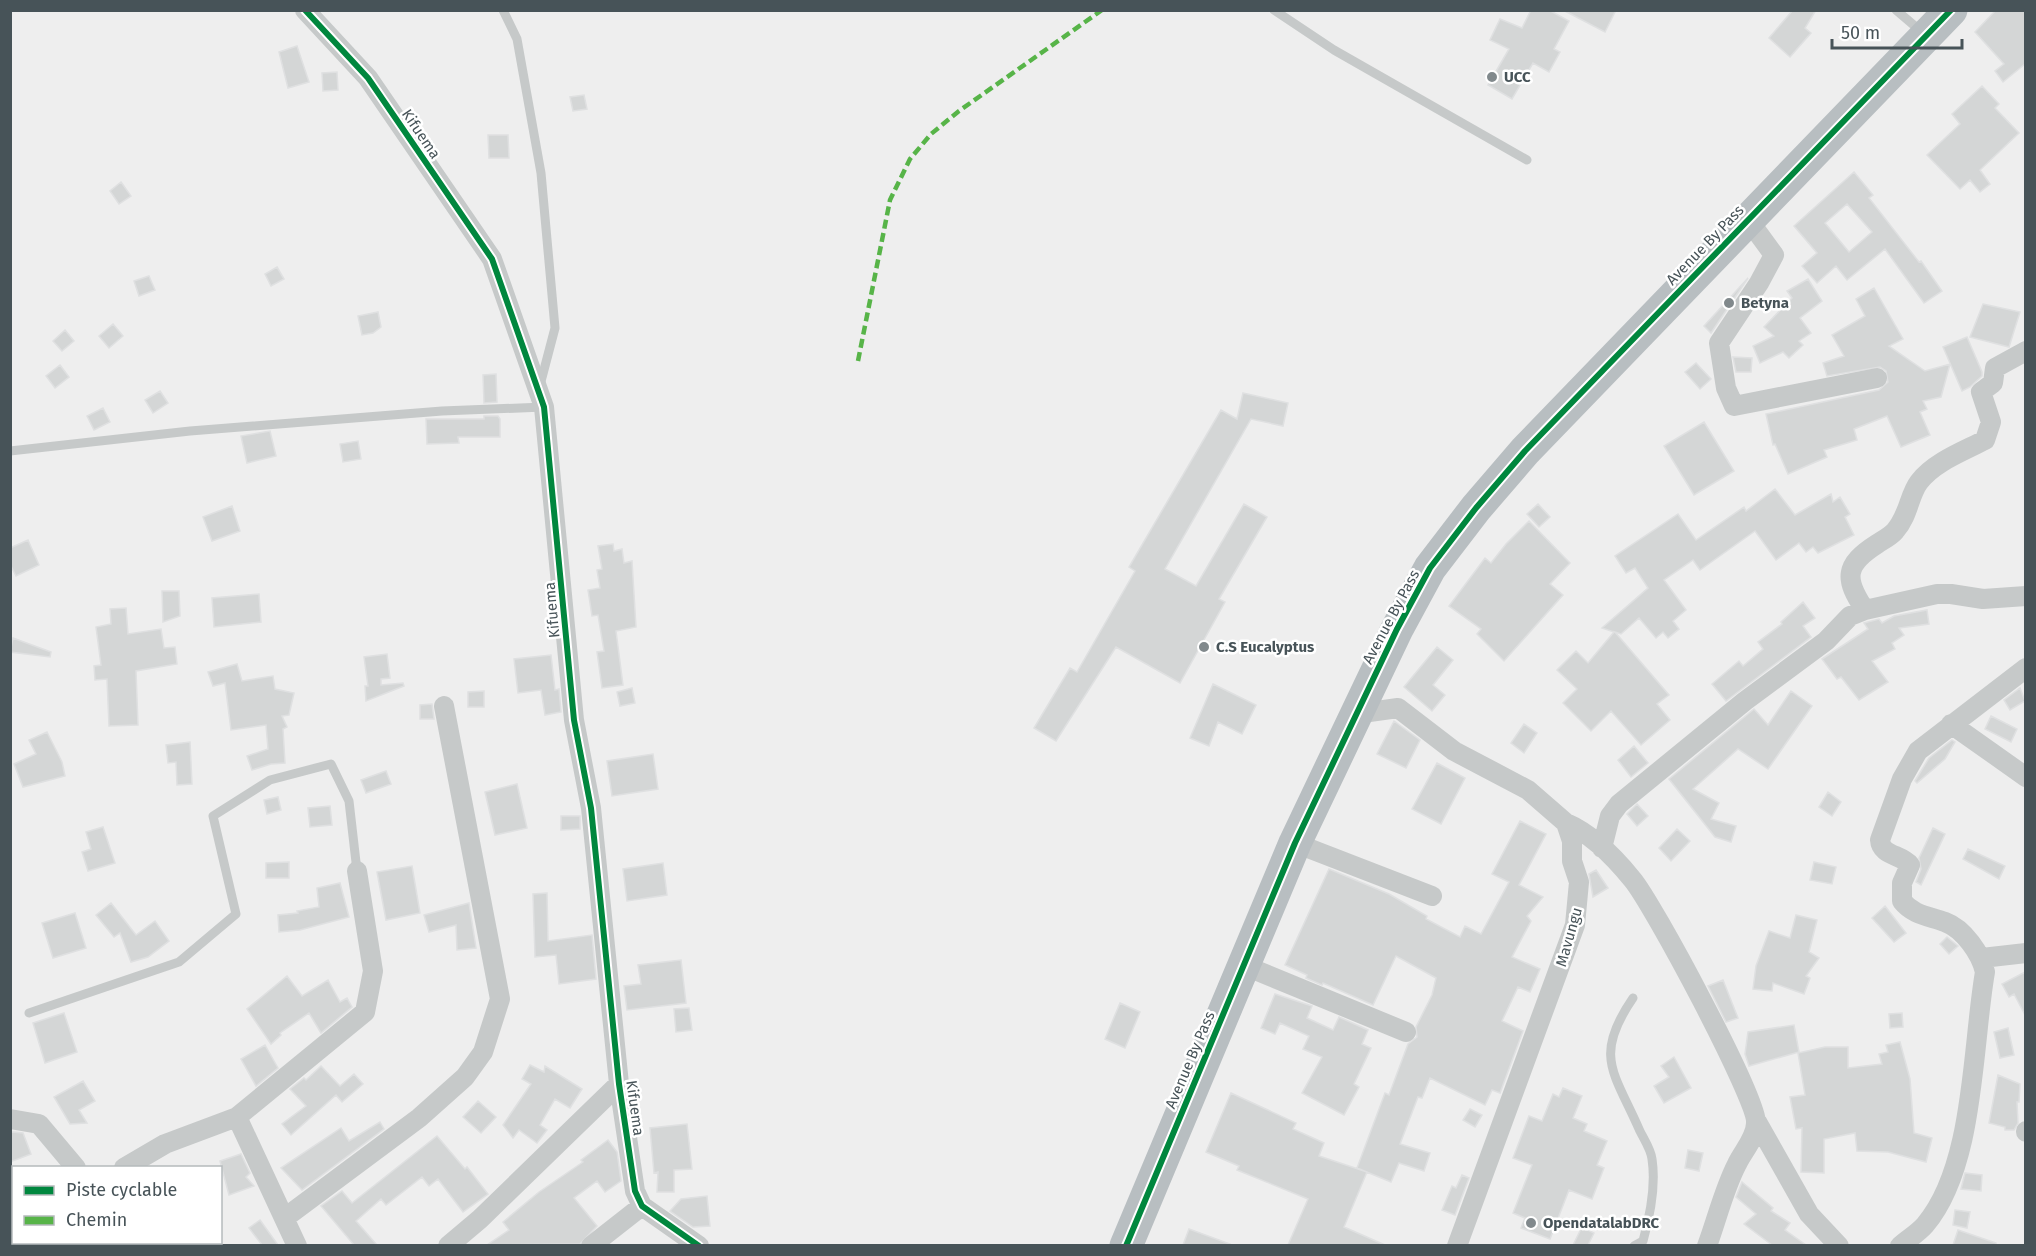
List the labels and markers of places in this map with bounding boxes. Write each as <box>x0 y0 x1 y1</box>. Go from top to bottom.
place label: UCC <box>1504 68 1531 86</box>
marker: UCC <box>1485 70 1499 84</box>
place label: Betyna <box>1741 294 1789 312</box>
marker: Betyna <box>1722 296 1736 310</box>
place label: C.S Eucalyptus <box>1216 638 1314 656</box>
marker: C.S Eucalyptus <box>1197 640 1211 654</box>
place label: OpendatalabDRC <box>1543 1214 1660 1232</box>
marker: OpendatalabDRC <box>1524 1216 1538 1230</box>

